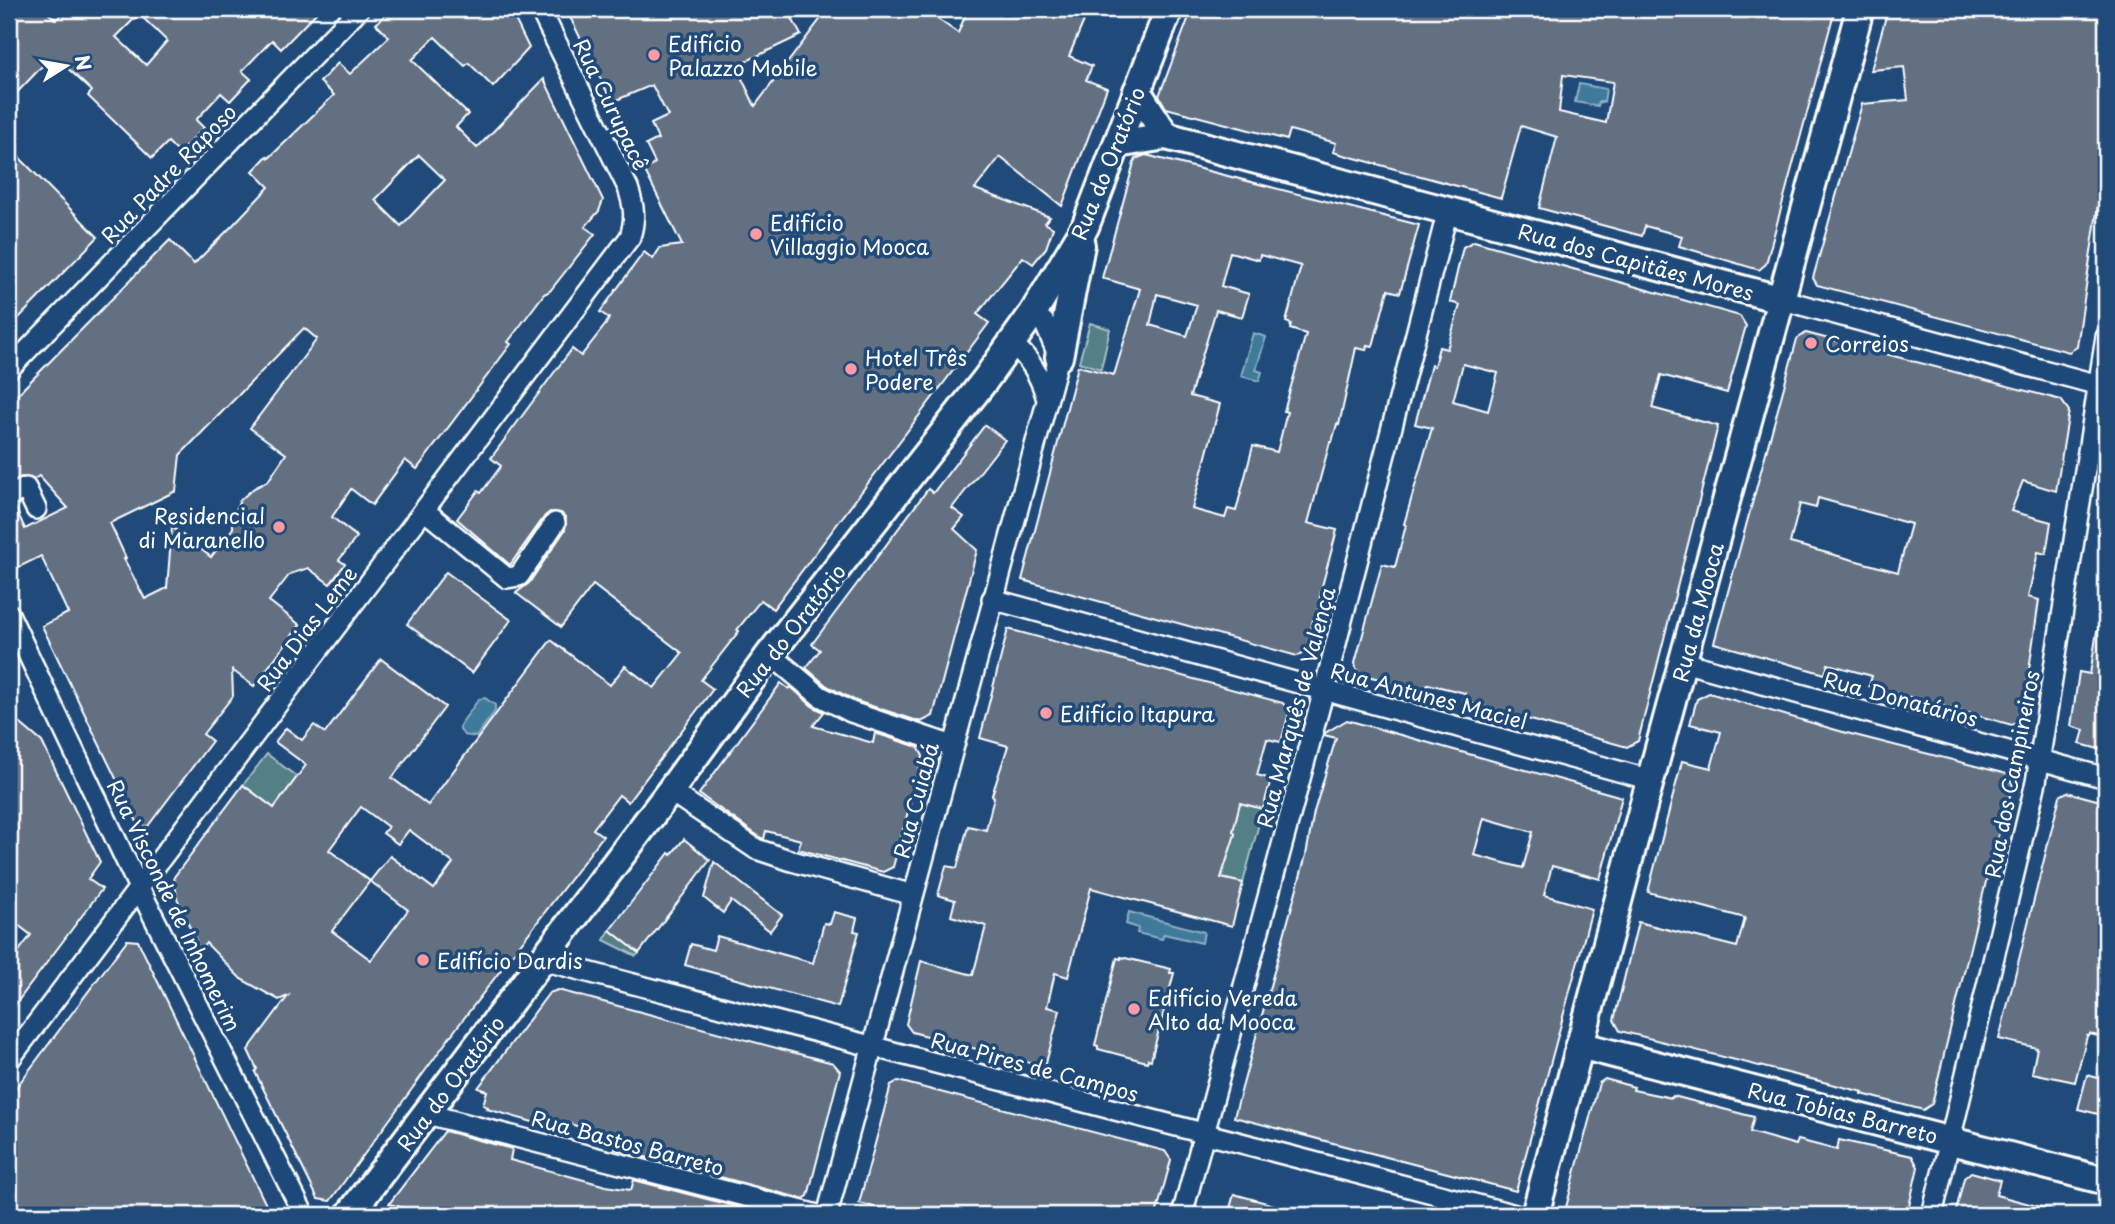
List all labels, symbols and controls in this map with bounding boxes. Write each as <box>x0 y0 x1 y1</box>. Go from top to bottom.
place label: Edifício Palazzo Mobile <box>668 27 818 83</box>
north arrow <box>32 32 102 102</box>
street label: Rua Curupacê <box>566 33 658 175</box>
marker: Edifício Palazzo Mobile <box>646 47 662 63</box>
text: N <box>68 53 99 73</box>
street label: Rua do Oratório <box>1062 82 1152 244</box>
street label: Rua Padre Raposo <box>93 96 243 250</box>
place label: Edifício Villaggio Mooca <box>770 206 929 262</box>
street label: Rua dos Capitães Mores <box>1515 214 1757 308</box>
marker: Edifício Villaggio Mooca <box>748 226 764 242</box>
place label: Correios <box>1825 327 1909 359</box>
marker: Correios <box>1803 335 1819 351</box>
place label: Hotel Três Podere <box>865 341 967 397</box>
marker: Hotel Três Podere <box>843 361 859 377</box>
place label: Residencial di Maranello <box>139 499 265 555</box>
marker: Residencial di Maranello <box>271 519 287 535</box>
street label: Rua da Mooca <box>1663 539 1731 685</box>
street label: Rua do Oratório <box>727 556 853 704</box>
street label: Rua Dias Leme <box>248 558 364 698</box>
street label: Rua Marquês de Valença <box>1247 583 1343 831</box>
street label: Rua Antunes Maciel <box>1327 653 1531 737</box>
street label: Rua Donatários <box>1820 662 1982 734</box>
street label: Rua dos Campineiros <box>1975 667 2047 881</box>
place label: Edifício Itapura <box>1060 697 1215 729</box>
marker: Edifício Itapura <box>1038 705 1054 721</box>
street label: Rua Cuiabá <box>884 738 946 861</box>
street label: Rua Visconde de Inhomerim <box>100 773 250 1037</box>
place label: Edifício Dardis <box>437 944 583 976</box>
marker: Edifício Dardis <box>415 952 431 968</box>
place label: Edifício Vereda Alto da Mooca <box>1148 981 1297 1037</box>
marker: Edifício Vereda Alto da Mooca <box>1126 1001 1142 1017</box>
street label: Rua do Oratório <box>388 1008 512 1158</box>
street label: Rua Pires de Campos <box>928 1023 1142 1109</box>
street label: Rua Tobias Barreto <box>1745 1073 1941 1151</box>
street label: Rua Bastos Barreto <box>528 1101 728 1183</box>

